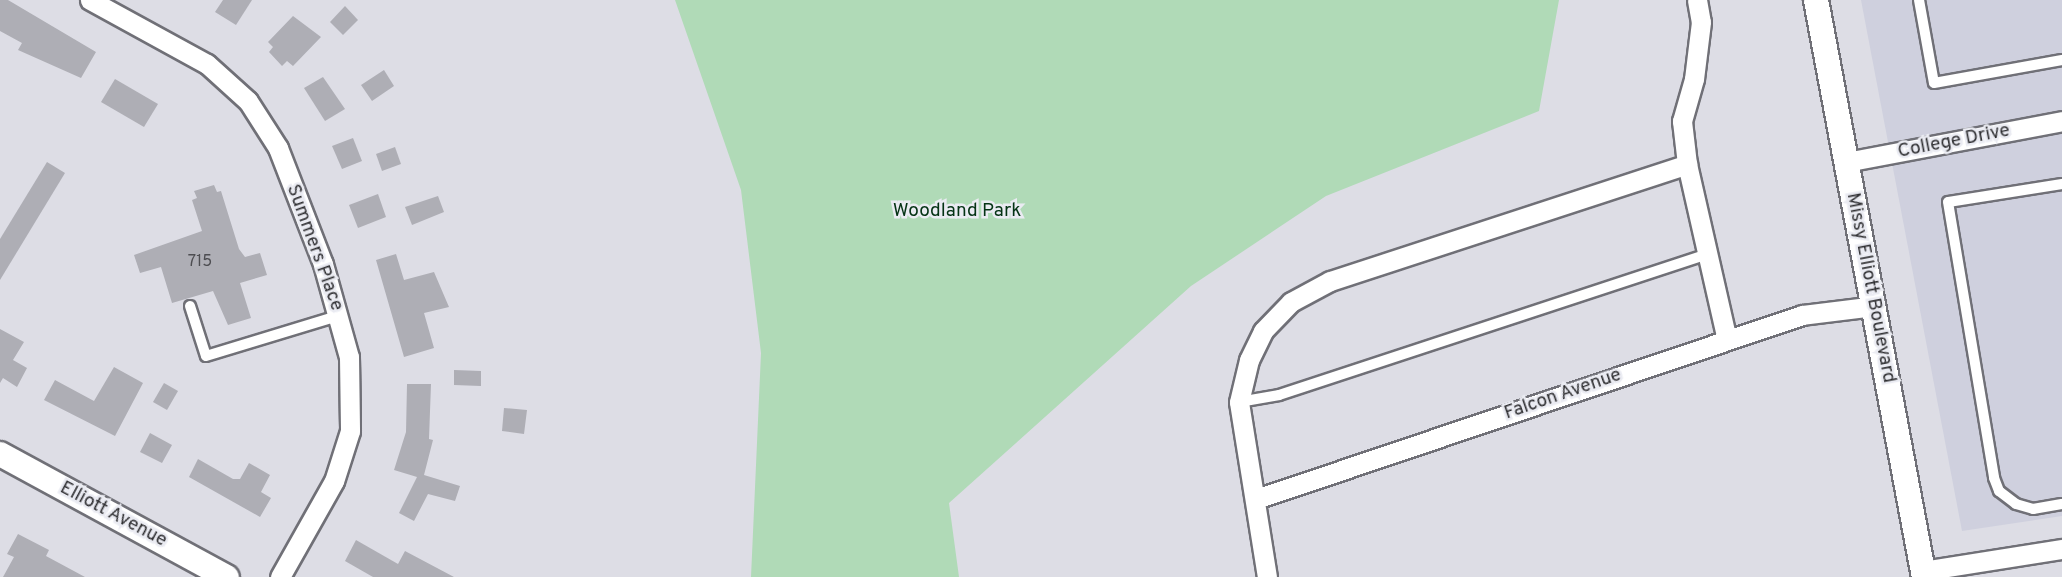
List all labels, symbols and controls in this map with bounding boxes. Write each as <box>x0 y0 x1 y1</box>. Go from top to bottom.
street label: College Drive <box>1896 120 2012 164</box>
street label: Summers Place <box>281 182 347 314</box>
street label: Missy Elliott Boulevard <box>1840 191 1900 385</box>
park label: Woodland Park <box>893 201 1021 223</box>
house number: 715 <box>188 252 212 272</box>
street label: Falcon Avenue <box>1501 364 1625 426</box>
street label: Elliott Avenue <box>55 477 171 553</box>

